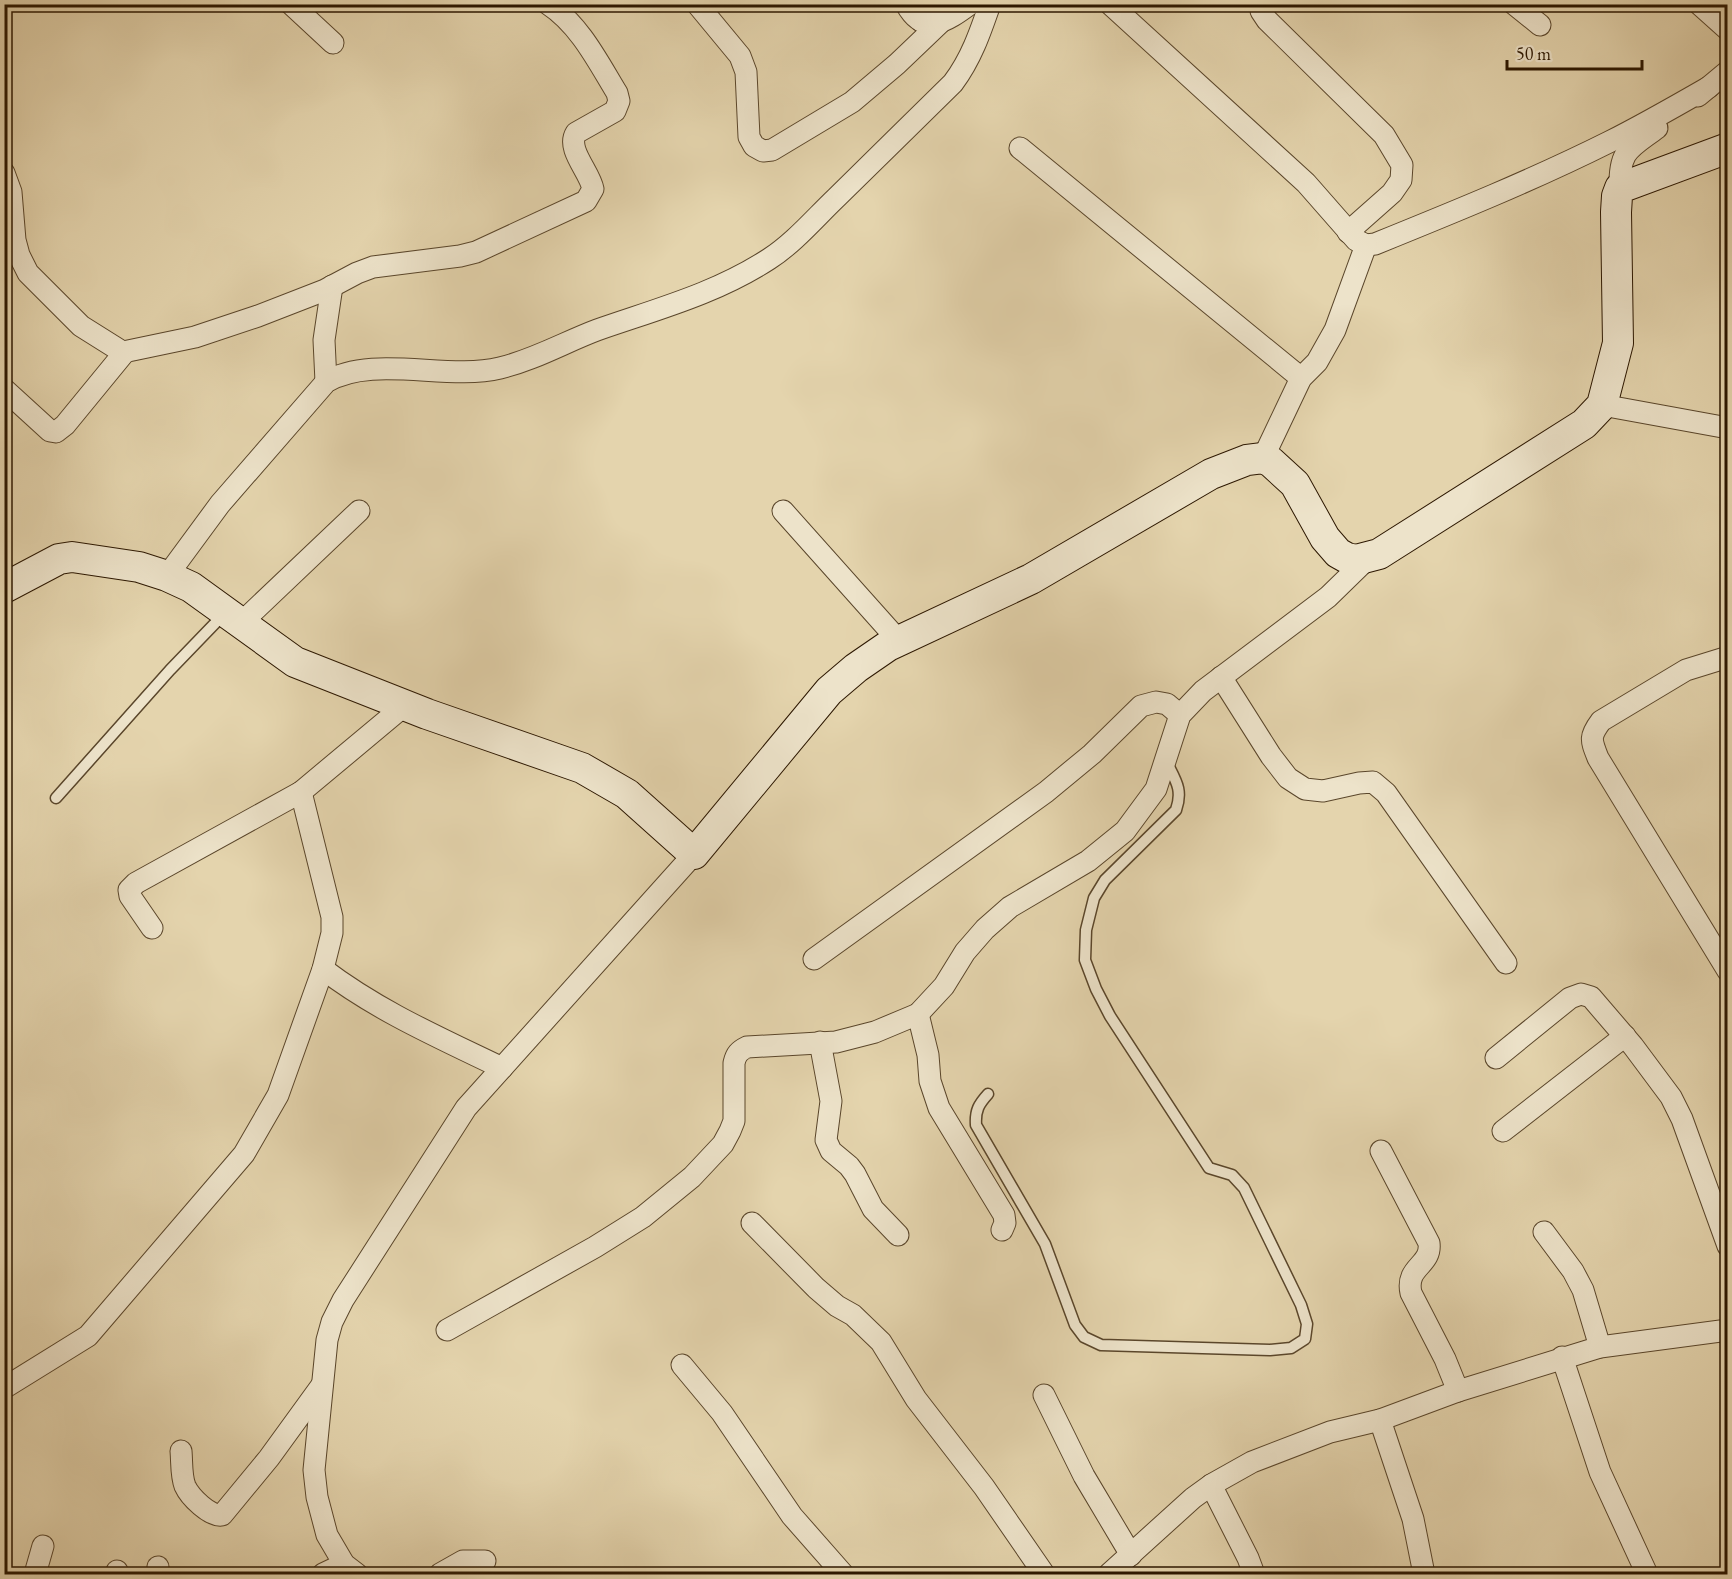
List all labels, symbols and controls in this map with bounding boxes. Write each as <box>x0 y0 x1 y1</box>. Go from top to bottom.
scale bar <box>1507 33 1642 71</box>
text: 50 m <box>1516 42 1551 65</box>

